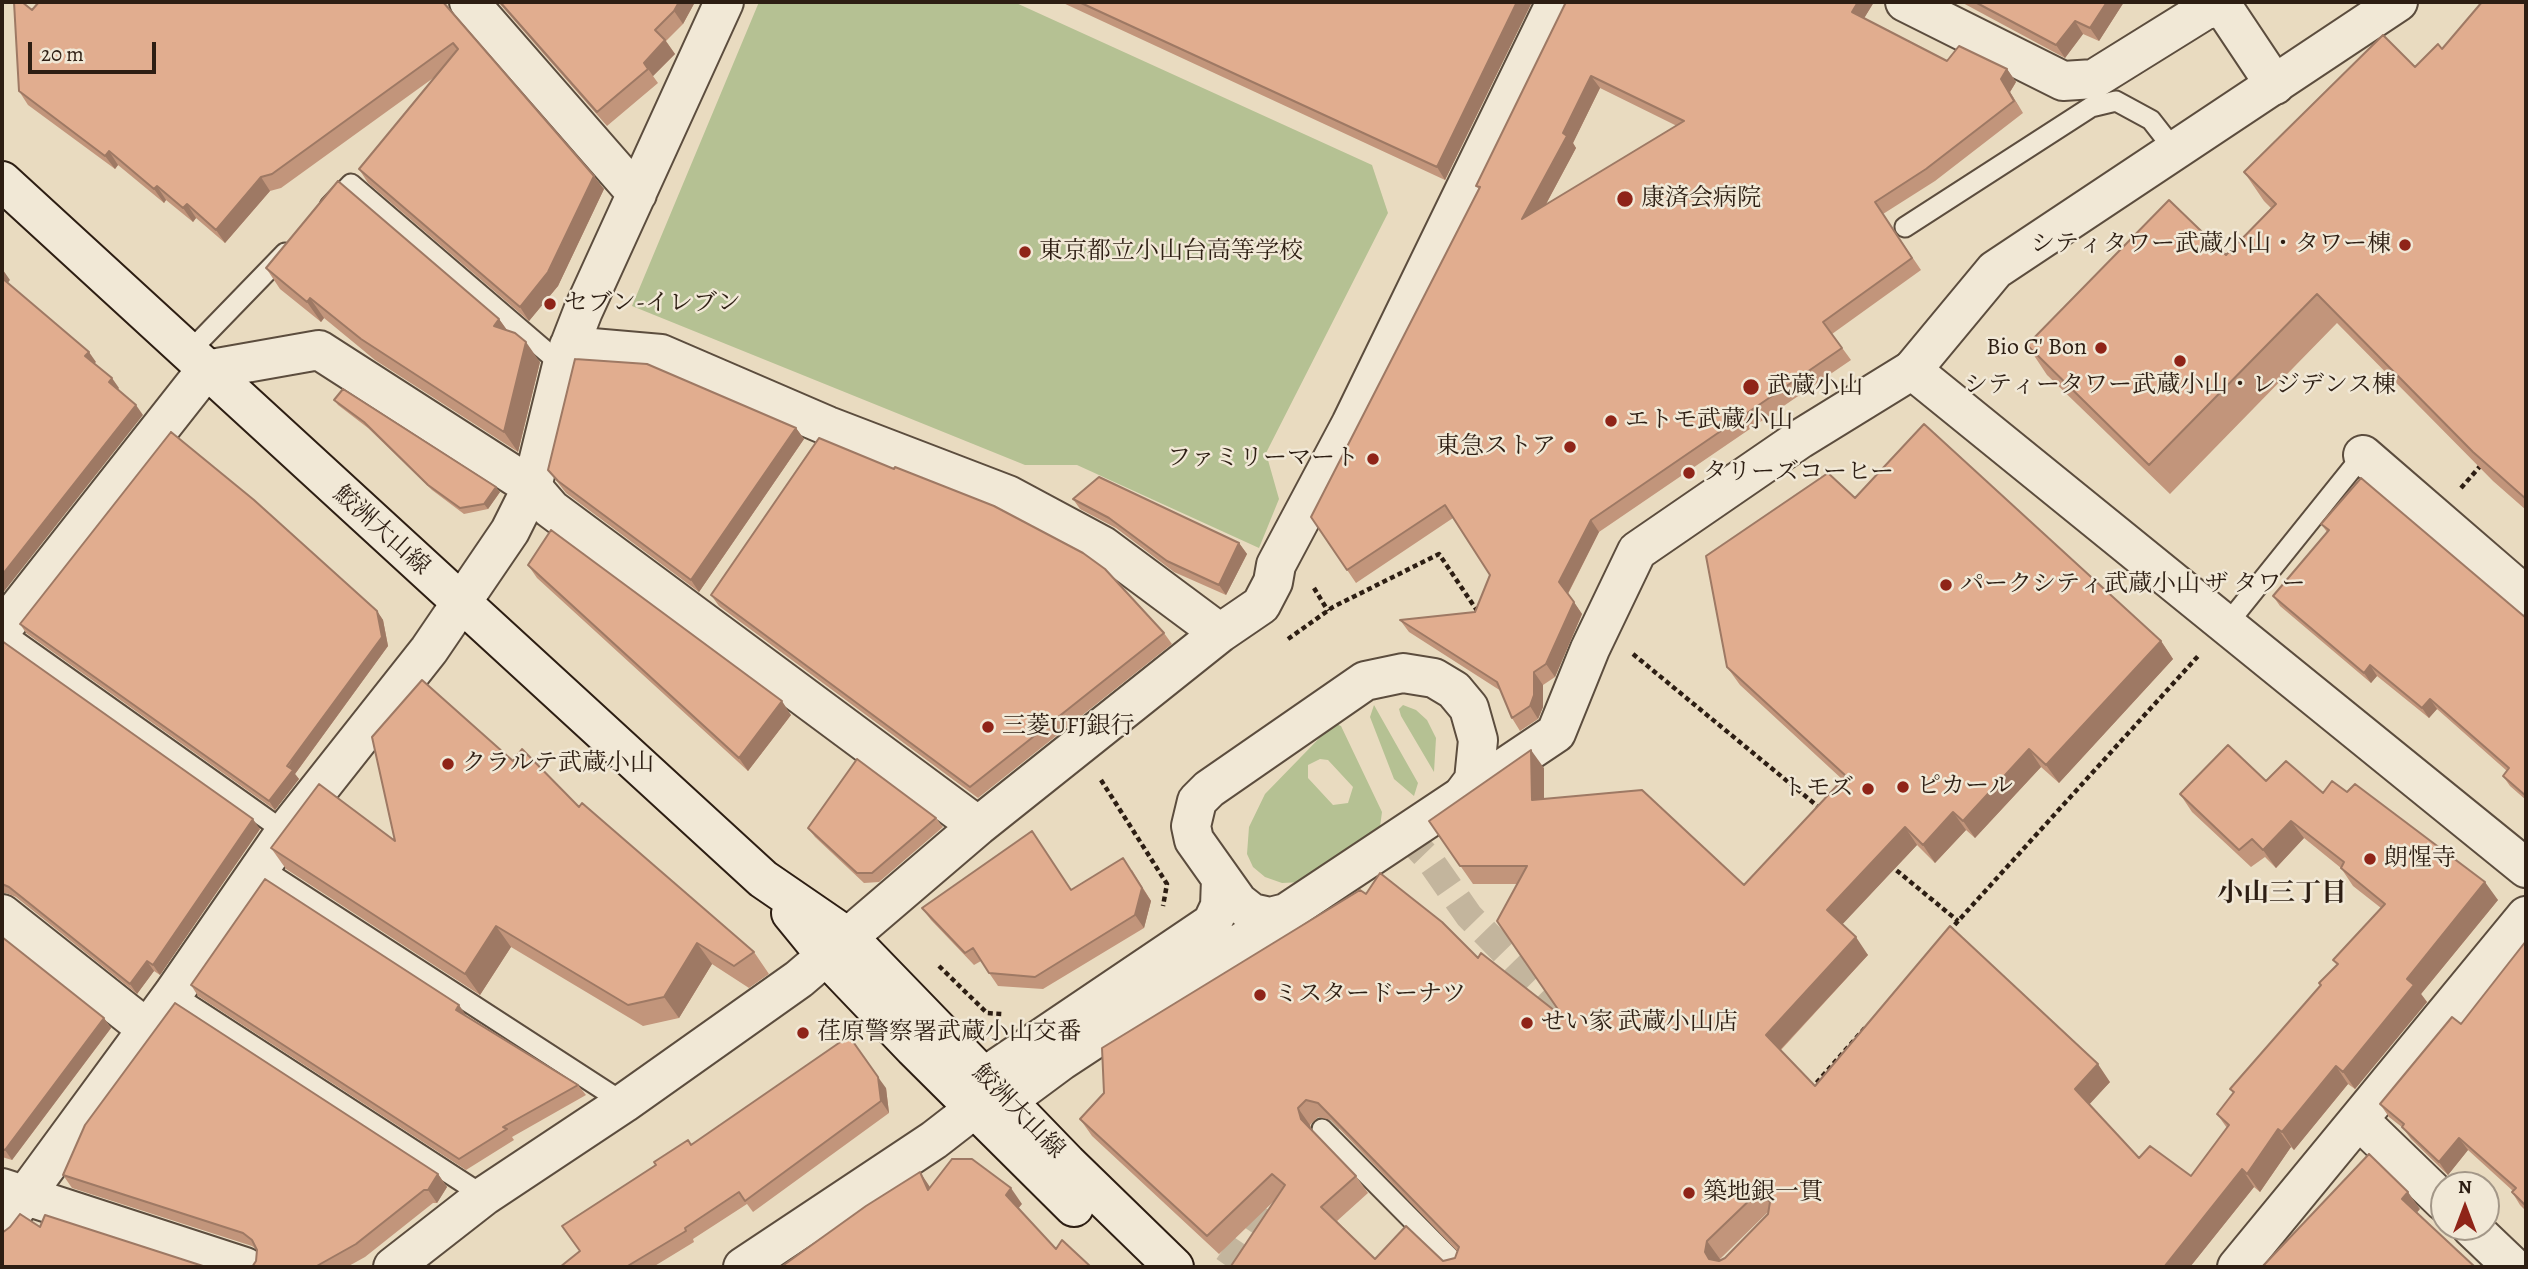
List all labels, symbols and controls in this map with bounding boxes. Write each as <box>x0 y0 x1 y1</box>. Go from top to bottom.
scale bar <box>32 28 159 72</box>
text: 20 m <box>41 40 84 68</box>
place label: 康済会病院 <box>1641 185 1761 213</box>
marker: 康済会病院 <box>1615 189 1635 209</box>
place label: シティタワー武蔵小山・タワー棟 <box>2031 231 2391 259</box>
marker: シティタワー武蔵小山・タワー棟 <box>2397 237 2413 253</box>
place label: 東京都立小山台高等学校 <box>1039 238 1303 266</box>
marker: 東京都立小山台高等学校 <box>1017 244 1033 260</box>
place label: セブン-イレブン <box>564 290 741 318</box>
marker: セブン-イレブン <box>542 296 558 312</box>
place label: Bio C' Bon <box>1986 334 2087 362</box>
marker: Bio C' Bon <box>2093 340 2109 356</box>
marker: シティータワー武蔵小山・レジデンス棟 <box>2172 353 2188 369</box>
place label: シティータワー武蔵小山・レジデンス棟 <box>1964 372 2396 400</box>
place label: 武蔵小山 <box>1767 373 1863 401</box>
marker: 武蔵小山 <box>1741 377 1761 397</box>
place label: エトモ武蔵小山 <box>1625 407 1793 435</box>
marker: エトモ武蔵小山 <box>1603 413 1619 429</box>
place label: 東急ストア <box>1436 433 1556 461</box>
marker: 東急ストア <box>1562 439 1578 455</box>
place label: ファミリーマート <box>1167 445 1359 473</box>
marker: ファミリーマート <box>1365 451 1381 467</box>
place label: タリーズコーヒー <box>1703 459 1894 487</box>
marker: タリーズコーヒー <box>1681 465 1697 481</box>
street label: 鮫洲大山線 <box>327 480 435 582</box>
place label: パークシティ武蔵小山 ザ タワー <box>1960 571 2306 599</box>
marker: パークシティ武蔵小山 ザ タワー <box>1938 577 1954 593</box>
place label: 三菱UFJ銀行 <box>1002 713 1134 741</box>
marker: 三菱UFJ銀行 <box>980 719 996 735</box>
place label: クラルテ武蔵小山 <box>462 750 654 778</box>
marker: クラルテ武蔵小山 <box>440 756 456 772</box>
place label: ピカール <box>1917 773 2013 801</box>
place label: トモズ <box>1782 775 1854 803</box>
marker: ピカール <box>1895 779 1911 795</box>
marker: トモズ <box>1860 781 1876 797</box>
place label: 朗惺寺 <box>2384 845 2456 873</box>
marker: 朗惺寺 <box>2362 851 2378 867</box>
district label: 小山三丁目 <box>2217 879 2347 911</box>
place label: ミスタードーナツ <box>1274 981 1466 1009</box>
marker: ミスタードーナツ <box>1252 987 1268 1003</box>
place label: せい家 武蔵小山店 <box>1541 1009 1738 1037</box>
marker: せい家 武蔵小山店 <box>1519 1015 1535 1031</box>
place label: 荏原警察署武蔵小山交番 <box>817 1019 1081 1047</box>
marker: 荏原警察署武蔵小山交番 <box>795 1025 811 1041</box>
street label: 鮫洲大山線 <box>966 1059 1070 1165</box>
north arrow <box>2430 1171 2500 1241</box>
text: N <box>2458 1174 2472 1200</box>
place label: 築地銀一貫 <box>1703 1179 1823 1207</box>
marker: 築地銀一貫 <box>1681 1185 1697 1201</box>

